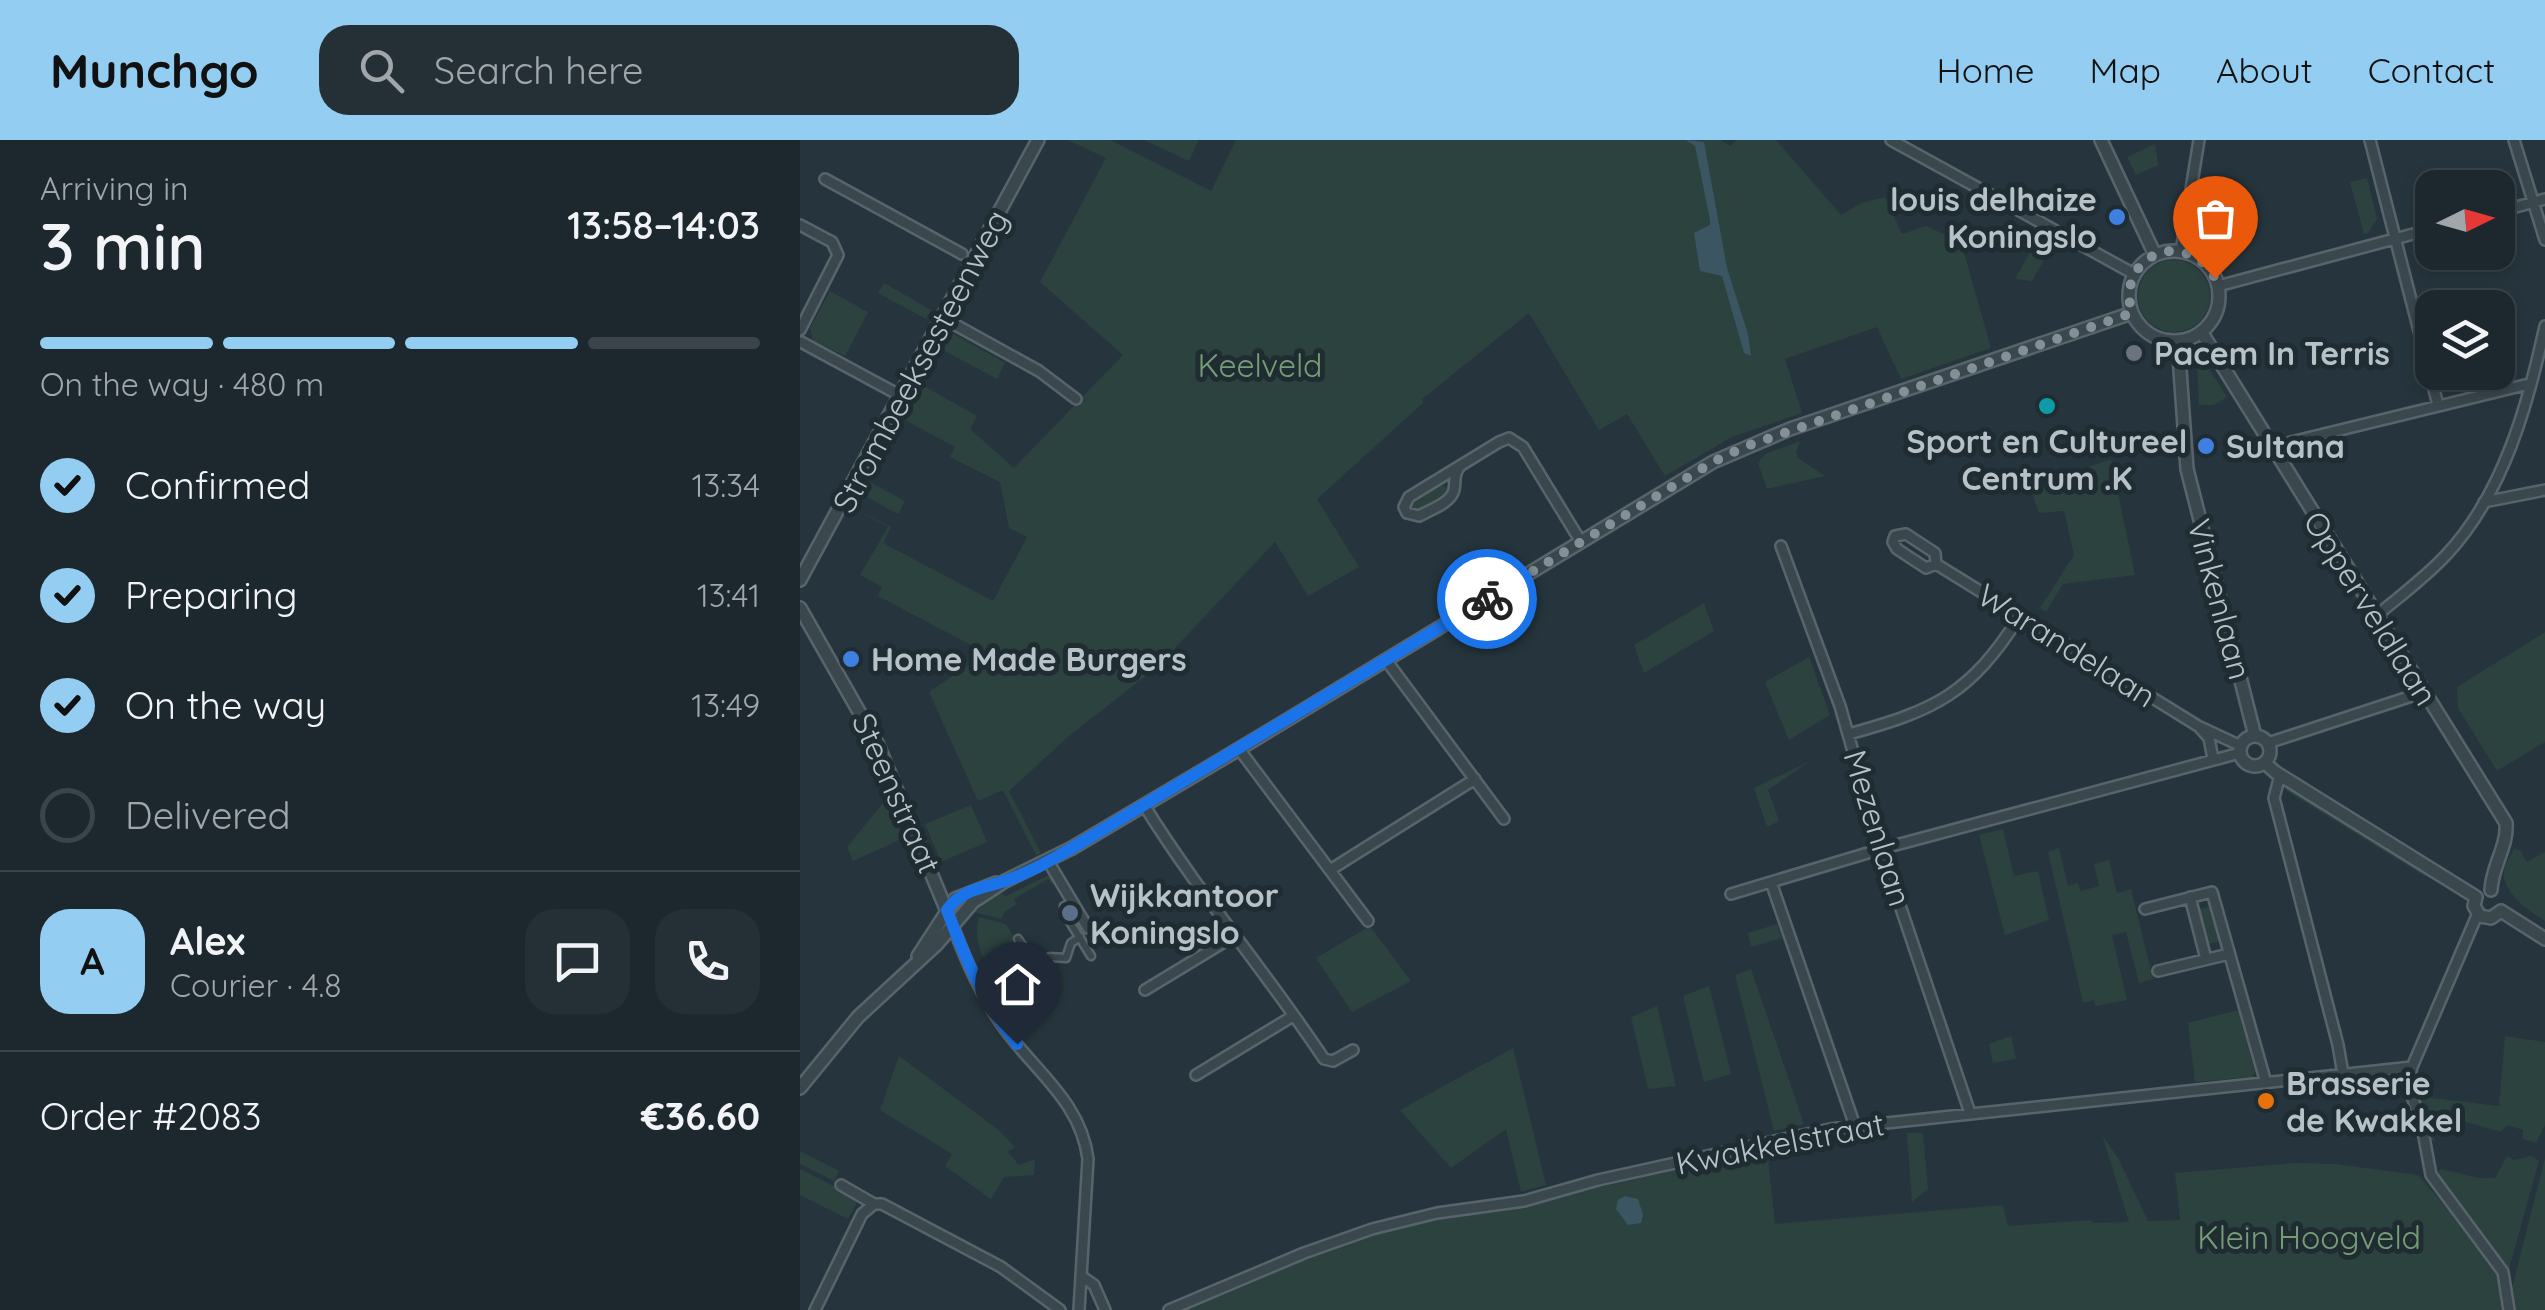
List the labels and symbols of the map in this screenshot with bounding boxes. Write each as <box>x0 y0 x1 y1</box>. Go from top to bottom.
north arrow <box>2415 170 2515 270</box>
pin <box>2173 176 2258 279</box>
place label: louis delhaize Koningslo <box>1890 179 2097 256</box>
street label: Strombeeksesteenweg <box>823 203 1017 519</box>
marker: louis delhaize Koningslo <box>2106 206 2128 228</box>
place label: Pacem In Terris <box>2154 333 2390 373</box>
marker: Pacem In Terris <box>2123 342 2145 364</box>
park label: Keelveld <box>1198 345 1322 385</box>
marker: Sport en Cultureel Centrum .K <box>2036 395 2058 417</box>
place label: Sport en Cultureel Centrum .K <box>1907 421 2187 498</box>
place label: Sultana <box>2226 426 2345 466</box>
marker: Sultana <box>2195 435 2217 457</box>
street label: Opperveldlaan <box>2295 503 2447 713</box>
street label: Vinkenlaan <box>2179 514 2261 684</box>
courier <box>1437 549 1537 649</box>
street label: Warandelaan <box>1971 574 2163 716</box>
place label: Home Made Burgers <box>871 639 1187 679</box>
marker: Home Made Burgers <box>840 648 862 670</box>
street label: Steenstraat <box>844 707 950 879</box>
street label: Mezenlaan <box>1835 745 1921 911</box>
place label: Wijkkantoor Koningslo <box>1090 875 1279 952</box>
marker: Wijkkantoor Koningslo <box>1059 902 1081 924</box>
pin <box>975 942 1060 1045</box>
place label: Brasserie de Kwakkel <box>2286 1063 2462 1140</box>
marker: Brasserie de Kwakkel <box>2255 1090 2277 1112</box>
street label: Kwakkelstraat <box>1672 1103 1888 1183</box>
park label: Klein Hoogveld <box>2197 1217 2421 1257</box>

